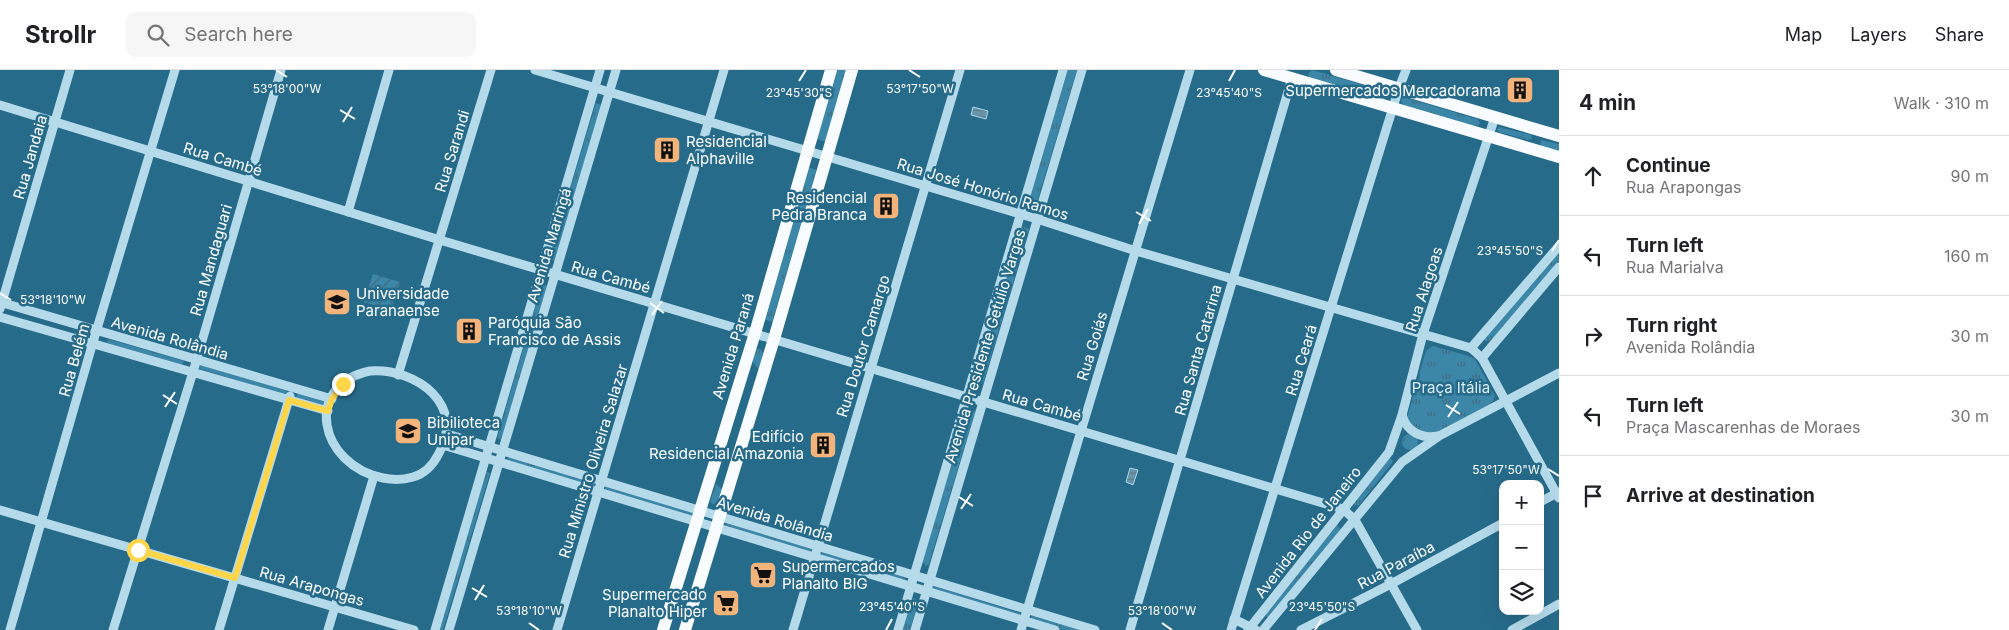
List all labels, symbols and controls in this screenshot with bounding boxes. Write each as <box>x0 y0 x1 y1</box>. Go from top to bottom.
search box <box>126 12 476 57</box>
text: Strollr <box>25 20 96 49</box>
icon: search <box>144 21 172 49</box>
text: Search here <box>184 23 293 46</box>
text: Map <box>1785 24 1822 45</box>
text: Layers <box>1850 24 1907 45</box>
text: Share <box>1935 24 1984 45</box>
building icon: Supermercados Mercadorama <box>1505 75 1535 105</box>
text: 53°18'00"W <box>253 81 321 96</box>
text: 53°17'50"W <box>886 81 954 96</box>
place label: Supermercados Mercadorama <box>1285 81 1501 100</box>
text: 23°45'30"S <box>766 85 832 100</box>
text: 23°45'40"S <box>1196 85 1262 100</box>
text: 4 min <box>1579 90 1636 115</box>
text: Walk · 310 m <box>1894 93 1989 113</box>
street label: Rua Sarandi <box>430 108 474 194</box>
street label: Rua Jandaia <box>9 113 51 201</box>
place label: Residencial Alphaville <box>686 132 767 168</box>
building icon: Residencial Alphaville <box>652 135 682 165</box>
street label: Rua Cambé <box>181 138 265 180</box>
street label: Rua José Honório Ramos <box>895 154 1071 224</box>
text: Continue <box>1626 154 1711 177</box>
icon: ahead <box>1579 162 1607 190</box>
text: 90 m <box>1950 166 1989 186</box>
text: Rua Arapongas <box>1626 177 1741 197</box>
street label: Avenida Maringá <box>523 186 575 304</box>
place label: Residencial Pedra Branca <box>771 188 867 224</box>
building icon: Residencial Pedra Branca <box>871 191 901 221</box>
street label: Rua Mandaguari <box>186 202 236 318</box>
street label: Avenida Presidente Getúlio Vargas <box>940 227 1030 465</box>
text: Turn left <box>1626 234 1704 257</box>
icon: left <box>1579 242 1607 270</box>
text: 23°45'50"S <box>1477 243 1543 258</box>
street label: Rua Alagoas <box>1401 244 1447 334</box>
text: 160 m <box>1944 246 1989 266</box>
street label: Rua Cambé <box>569 257 653 297</box>
text: Rua Marialva <box>1626 257 1724 277</box>
street label: Rua Doutor Camargo <box>832 272 894 420</box>
street label: Rua Santa Catarina <box>1170 282 1226 418</box>
place label: Universidade Paranaense <box>356 284 449 320</box>
school or university icon: Universidade Paranaense <box>322 287 352 317</box>
street label: Avenida Paraná <box>708 291 758 401</box>
text: 53°18'10"W <box>20 292 86 307</box>
street label: Rua Goiás <box>1072 309 1112 383</box>
street label: Avenida Rolândia <box>109 312 231 364</box>
place label: Paróquia São Francisco de Assis <box>488 313 621 349</box>
text: Turn right <box>1626 314 1717 337</box>
building icon: Paróquia São Francisco de Assis <box>454 316 484 346</box>
street label: Rua Belém <box>54 321 94 399</box>
street label: Rua Ceará <box>1281 322 1321 398</box>
icon: right <box>1579 322 1607 350</box>
text: 30 m <box>1951 326 1989 346</box>
text: Avenida Rolândia <box>1626 337 1755 357</box>
street label: Rua Ministro Oliveira Salazar <box>554 361 632 560</box>
route end <box>332 373 355 396</box>
park label: Praça Itália <box>1412 378 1490 397</box>
street label: Rua Cambé <box>1000 385 1084 425</box>
text: Turn left <box>1626 394 1704 417</box>
icon: left <box>1579 402 1607 430</box>
text: 30 m <box>1951 406 1989 426</box>
place label: Bibilioteca Unipar <box>427 413 500 449</box>
school or university icon: Bibilioteca Unipar <box>393 416 423 446</box>
text: Praça Mascarenhas de Moraes <box>1626 417 1861 437</box>
place label: Edifício Residencial Amazonia <box>649 427 804 463</box>
building icon: Edifício Residencial Amazonia <box>808 430 838 460</box>
street label: Avenida Rio de Janeiro <box>1251 462 1365 602</box>
text: 53°17'50"W <box>1472 462 1540 477</box>
map controls <box>1499 480 1544 615</box>
button: + <box>1499 480 1544 525</box>
icon: arrive <box>1579 482 1607 510</box>
text: Arrive at destination <box>1626 484 1815 507</box>
street label: Avenida Rolândia <box>714 492 836 546</box>
button: − <box>1499 525 1544 570</box>
street label: Rua Paraíba <box>1354 537 1438 593</box>
route start <box>127 539 150 562</box>
place label: Supermercados Planalto BIG <box>782 557 895 593</box>
supermarket icon: Supermercados Planalto BIG <box>748 560 778 590</box>
street label: Rua Arapongas <box>257 562 367 610</box>
button: layers <box>1499 570 1544 615</box>
place label: Supermercado Planalto Hiper <box>602 585 707 621</box>
supermarket icon: Supermercado Planalto Hiper <box>711 588 741 618</box>
text: 23°45'40"S <box>859 599 925 614</box>
text: 23°45'50"S <box>1289 599 1355 614</box>
text: 53°18'10"W <box>496 603 562 618</box>
text: 53°18'00"W <box>1128 603 1196 618</box>

